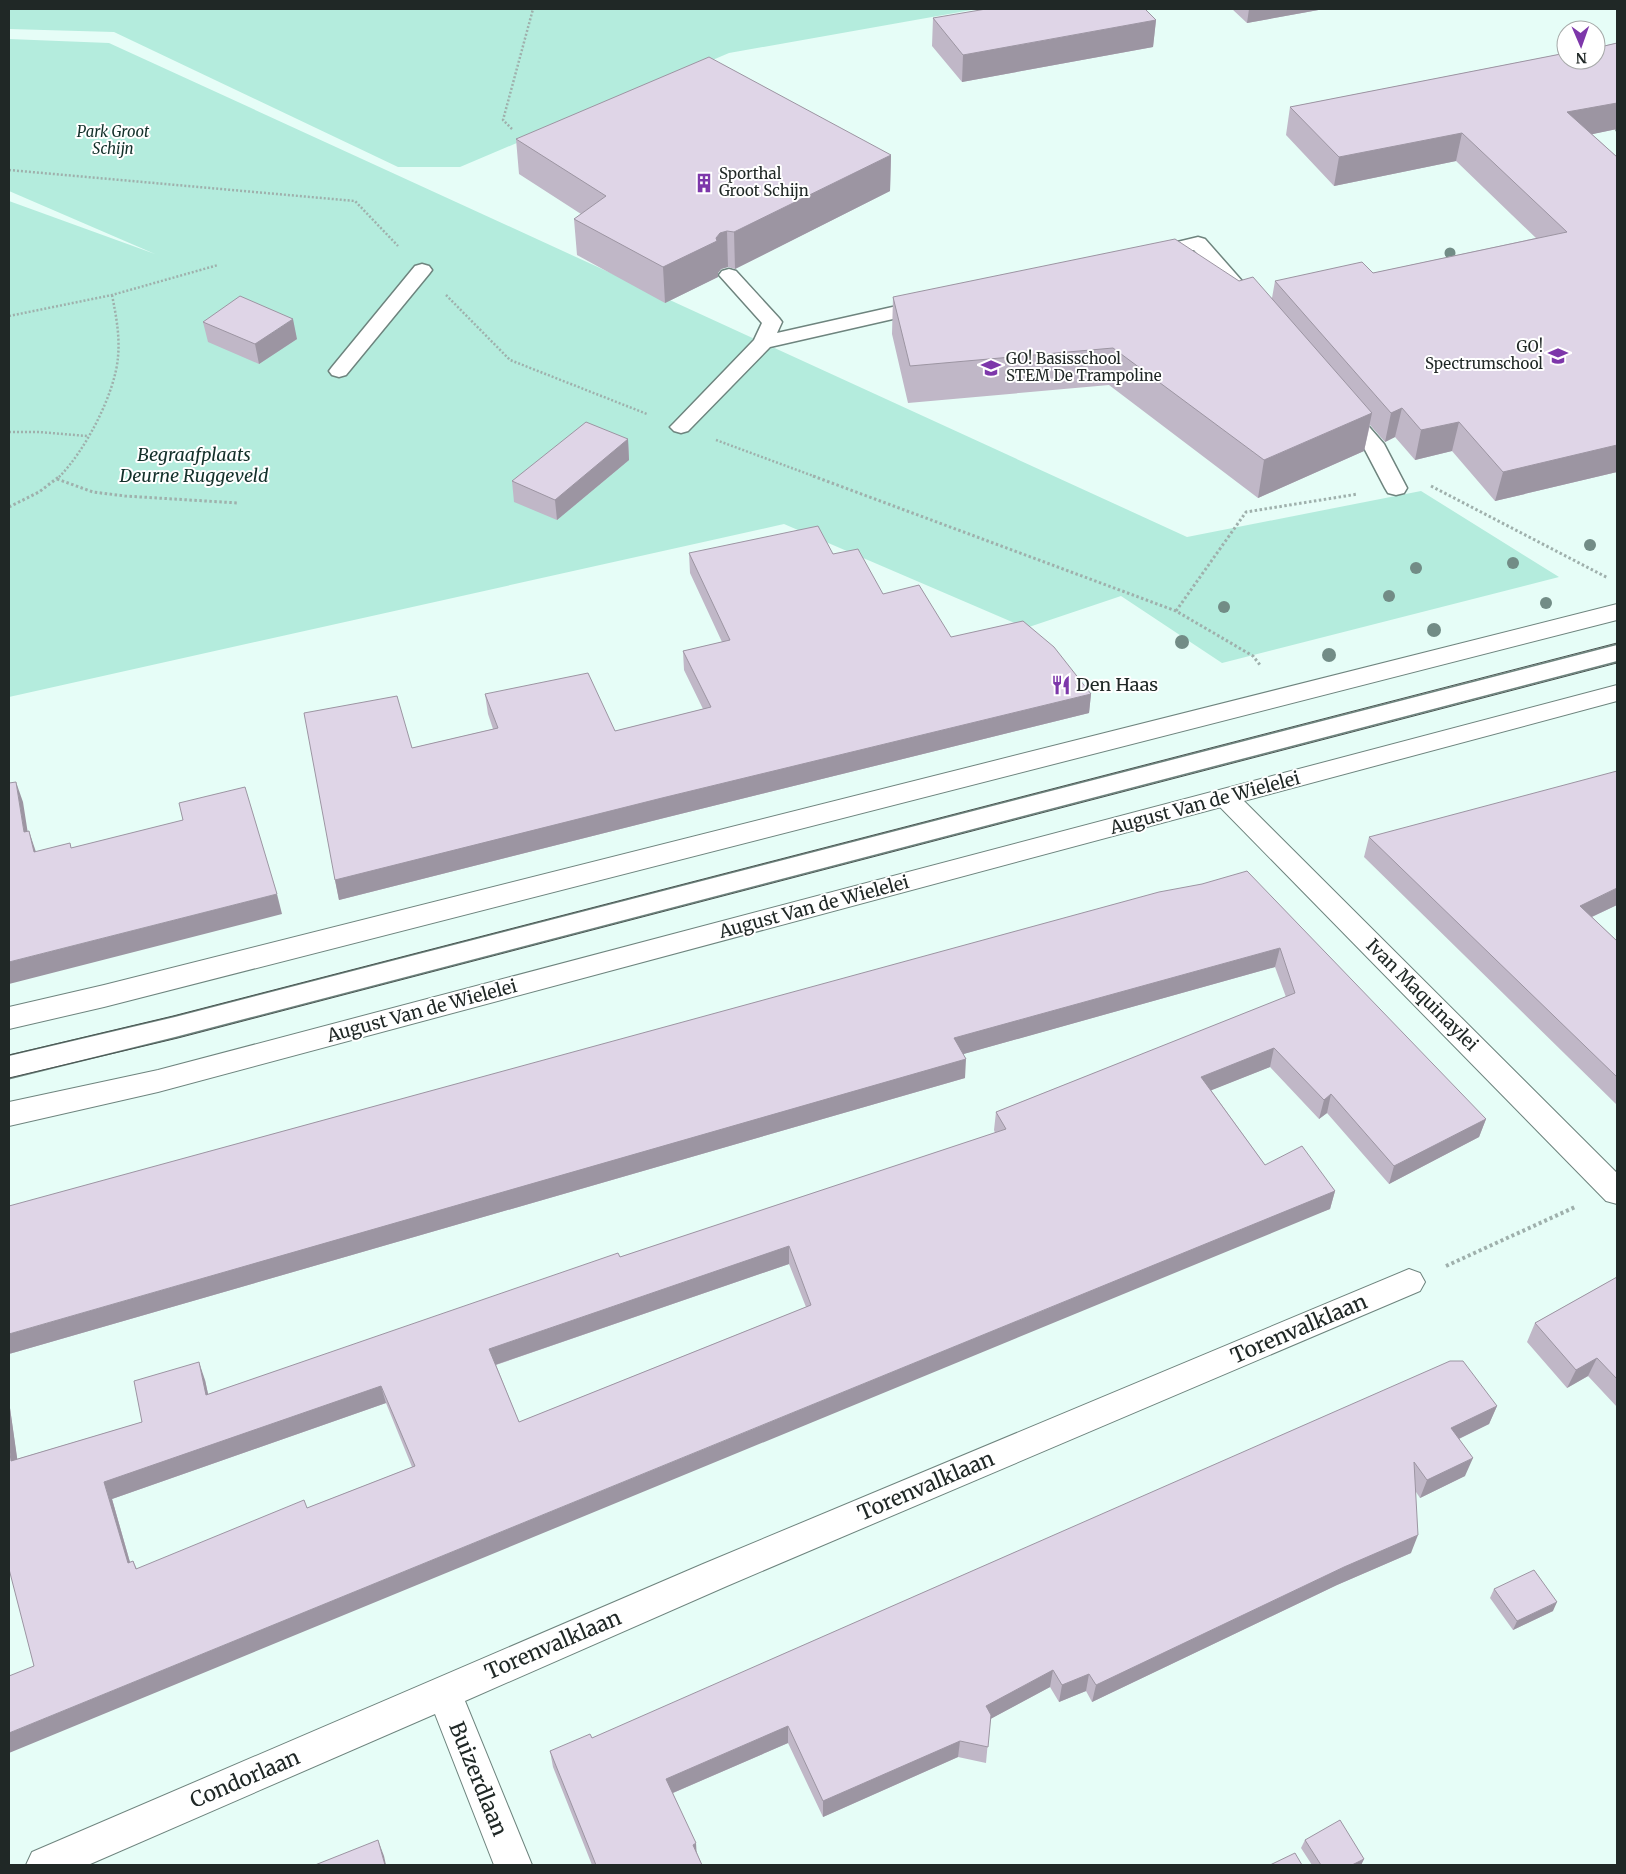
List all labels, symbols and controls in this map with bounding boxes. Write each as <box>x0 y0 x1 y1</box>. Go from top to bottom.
north arrow <box>1556 20 1606 70</box>
text: N <box>1576 49 1587 67</box>
park label: Park Groot Schijn <box>77 122 150 158</box>
place label: Sporthal Groot Schijn <box>719 164 809 200</box>
building icon: Sporthal Groot Schijn <box>693 172 715 194</box>
place label: GO! Spectrumschool <box>1425 337 1543 373</box>
school or university icon: GO! Spectrumschool <box>1547 345 1569 367</box>
place label: GO! Basisschool STEM De Trampoline <box>1006 349 1162 385</box>
school or university icon: GO! Basisschool STEM De Trampoline <box>980 357 1002 379</box>
park label: Begraafplaats Deurne Ruggeveld <box>119 443 269 487</box>
place label: Den Haas <box>1076 673 1158 696</box>
restaurant icon: Den Haas <box>1050 674 1072 696</box>
street label: August Van de Wielelei <box>1106 766 1303 839</box>
street label: August Van de Wielelei <box>715 870 912 943</box>
street label: Ivan Maquinaylei <box>1361 934 1483 1056</box>
street label: August Van de Wielelei <box>323 974 520 1047</box>
street label: Torenvalklaan <box>1227 1288 1371 1369</box>
street label: Torenvalklaan <box>854 1445 998 1526</box>
street label: Torenvalklaan <box>481 1604 625 1685</box>
street label: Buizerdlaan <box>443 1718 514 1840</box>
street label: Condorlaan <box>186 1743 304 1814</box>

